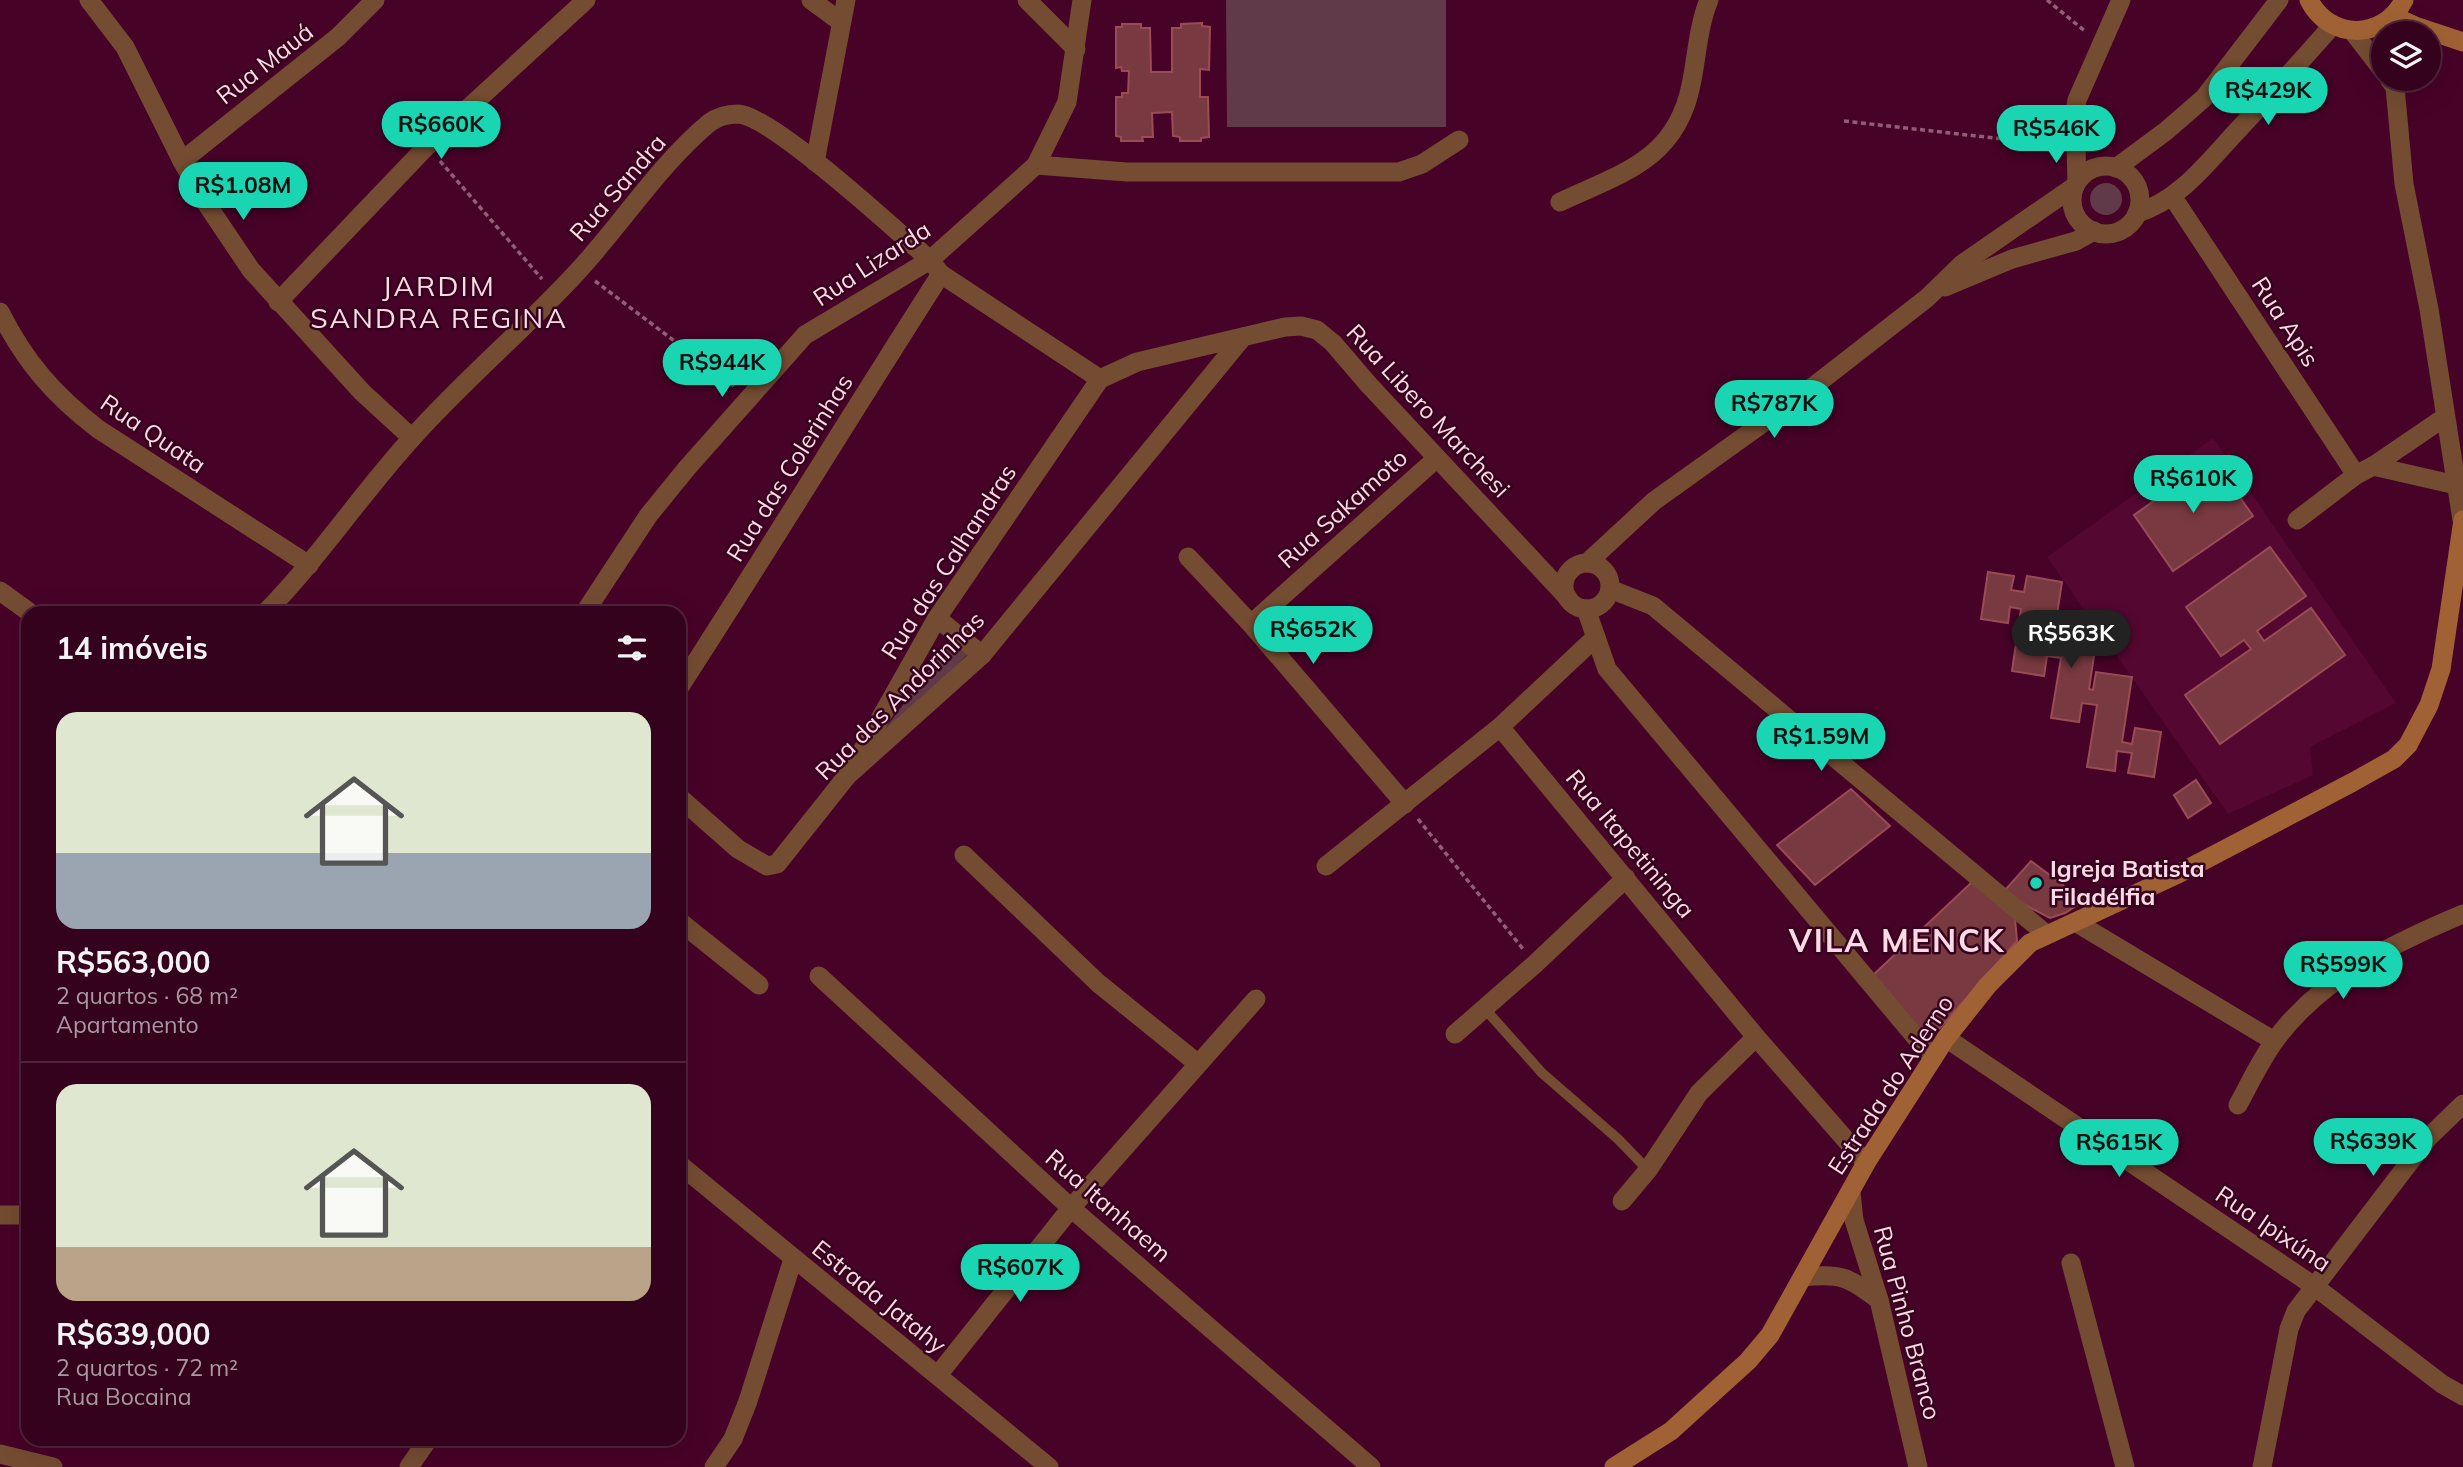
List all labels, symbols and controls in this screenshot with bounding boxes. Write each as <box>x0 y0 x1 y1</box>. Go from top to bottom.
street label: Rua Mauá <box>210 16 319 110</box>
map controls <box>2371 21 2441 91</box>
button: layers <box>2371 21 2441 91</box>
pin: R$429K <box>2211 68 2325 127</box>
text: R$429K <box>2225 75 2311 104</box>
pin: R$660K <box>384 102 498 161</box>
pin: R$546K <box>1999 106 2113 165</box>
text: R$660K <box>398 109 484 138</box>
text: R$546K <box>2013 113 2099 142</box>
street label: Rua Sandra <box>563 128 672 247</box>
pin: R$1.08M <box>178 162 308 222</box>
text: R$1.08M <box>194 170 292 199</box>
street label: Rua Lizarda <box>807 214 936 312</box>
district label: JARDIM SANDRA REGINA <box>310 268 568 335</box>
street label: Rua Apis <box>2246 271 2326 372</box>
street label: Rua Libero Marchesi <box>1341 317 1517 503</box>
pin: R$944K <box>665 340 779 399</box>
text: R$944K <box>679 347 765 376</box>
street label: Rua das Colerinhas <box>719 368 859 567</box>
pin: R$787K <box>1717 380 1831 440</box>
street label: Rua Quata <box>95 387 212 479</box>
text: R$787K <box>1731 388 1817 417</box>
street label: Rua Sakamoto <box>1271 442 1413 574</box>
pin: R$610K <box>2136 456 2250 515</box>
street label: Rua das Calhandras <box>874 458 1022 664</box>
text: R$610K <box>2150 463 2236 492</box>
street label: Rua das Andorinhas <box>809 605 990 786</box>
pin: R$652K <box>1256 606 1370 666</box>
pin: R$563K <box>2014 610 2128 670</box>
text: R$652K <box>1270 614 1356 643</box>
text: R$563K <box>2028 618 2114 647</box>
text: 14 imóveis <box>56 629 208 667</box>
icon: filters <box>613 629 651 667</box>
pin: R$1.59M <box>1756 714 1886 773</box>
text: R$1.59M <box>1772 721 1870 750</box>
icon: home <box>291 758 417 884</box>
street label: Rua Itapetininga <box>1560 763 1702 924</box>
place label: Igreja Batista Filadélfia <box>2050 853 2205 911</box>
marker: Igreja Batista Filadélfia <box>2028 875 2044 891</box>
district label: VILA MENCK <box>1788 920 2005 960</box>
pin: R$599K <box>2286 942 2400 1001</box>
text: R$563,000 <box>56 943 211 981</box>
text: R$599K <box>2300 949 2386 978</box>
text: 2 quartos · 68 m² <box>56 981 238 1010</box>
street label: Estrada do Aderno <box>1821 989 1959 1180</box>
text: Apartamento <box>56 1010 199 1039</box>
pin: R$639K <box>2316 1118 2430 1178</box>
pin: R$615K <box>2062 1120 2176 1179</box>
text: R$639K <box>2330 1126 2416 1155</box>
text: R$615K <box>2076 1127 2162 1156</box>
icon: home <box>291 1130 417 1256</box>
street label: Rua Itanhaem <box>1040 1142 1178 1268</box>
street label: Rua Ipixúna <box>2210 1179 2337 1278</box>
street label: Rua Pinho Branco <box>1868 1223 1948 1423</box>
street label: Estrada Jatahy <box>806 1233 953 1360</box>
pin: R$607K <box>963 1244 1077 1304</box>
text: R$607K <box>977 1252 1063 1281</box>
text: R$639,000 <box>56 1315 211 1353</box>
text: 2 quartos · 72 m² <box>56 1353 238 1382</box>
text: Rua Bocaina <box>56 1382 192 1411</box>

